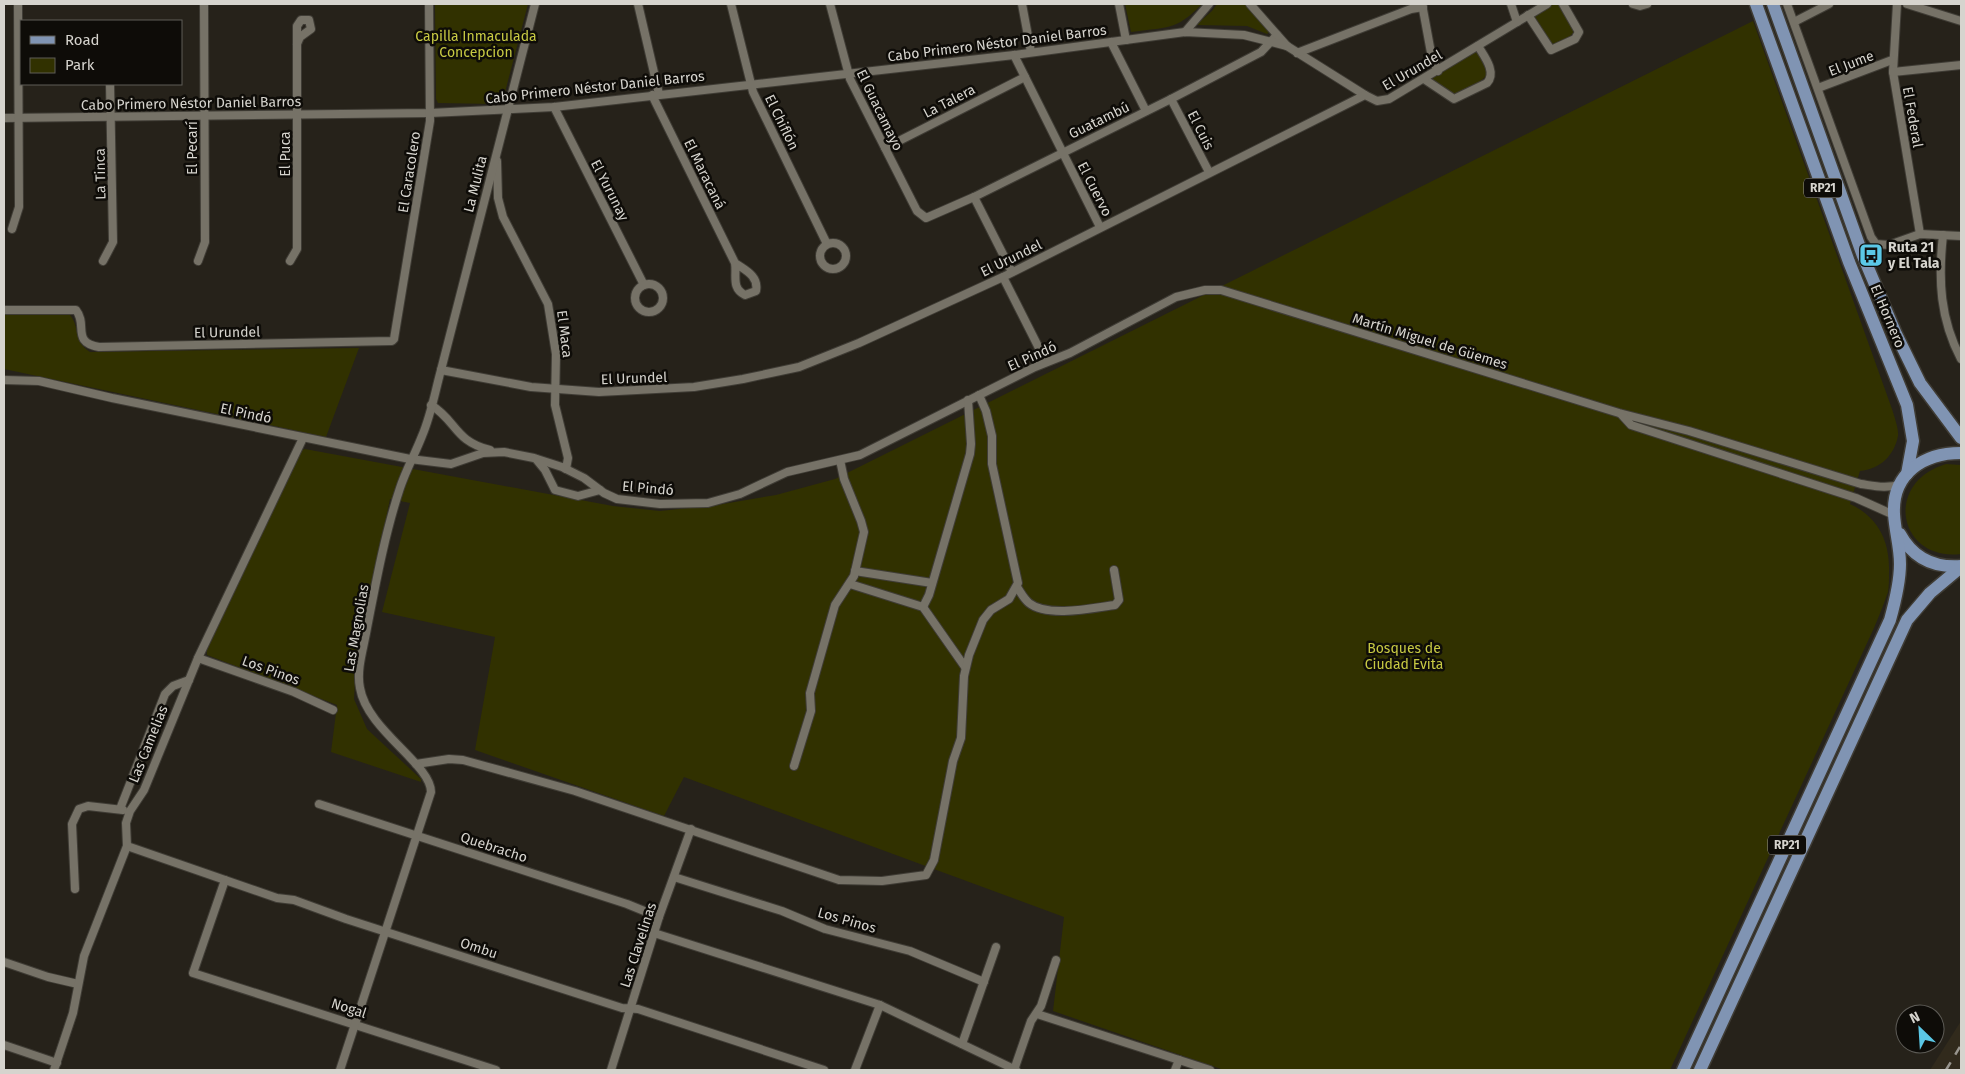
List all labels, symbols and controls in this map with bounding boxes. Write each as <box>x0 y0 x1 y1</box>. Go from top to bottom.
legend <box>20 20 182 85</box>
street label: Cabo Primero Néstor Daniel Barros <box>887 22 1108 65</box>
park label: Capilla Inmaculada Concepcion <box>415 28 537 61</box>
text: Road <box>65 31 100 49</box>
street label: El Urundel <box>1379 46 1445 94</box>
street label: El Jume <box>1826 47 1876 80</box>
text: Park <box>65 56 95 74</box>
street label: Cabo Primero Néstor Daniel Barros <box>485 67 706 107</box>
street label: El Guacamayo <box>853 67 907 154</box>
street label: La Talera <box>920 81 978 122</box>
street label: El Federal <box>1899 85 1926 149</box>
street label: El Chiflón <box>761 92 802 153</box>
street label: Cabo Primero Néstor Daniel Barros <box>81 93 302 114</box>
street label: Guatambú <box>1066 98 1132 142</box>
street label: El Cuis <box>1184 108 1218 153</box>
street label: El Pecarí <box>184 121 201 175</box>
street label: El Caracolero <box>395 130 424 214</box>
street label: El Puca <box>277 131 294 177</box>
street label: El Maracaná <box>680 136 729 212</box>
street label: La Tinca <box>92 148 109 200</box>
street label: La Mulita <box>460 154 491 214</box>
street label: El Yurunay <box>587 157 632 224</box>
street label: El Cuervo <box>1074 159 1116 219</box>
road number: RP21 <box>1804 178 1842 198</box>
street label: El Urundel <box>978 236 1045 281</box>
place label: Ruta 21 y El Tala <box>1887 239 1940 272</box>
bus stop icon: Ruta 21 y El Tala <box>1858 242 1884 268</box>
street label: El Hornero <box>1867 282 1909 350</box>
street label: El Maca <box>553 309 576 359</box>
street label: Martín Miguel de Güemes <box>1350 310 1510 373</box>
street label: El Urundel <box>194 323 260 342</box>
street label: El Pindó <box>1005 338 1059 375</box>
street label: El Urundel <box>601 369 667 388</box>
street label: El Pindó <box>219 400 273 427</box>
street label: El Pindó <box>621 478 675 499</box>
street label: Las Magnolias <box>340 583 373 673</box>
park label: Bosques de Ciudad Evita <box>1365 640 1443 673</box>
street label: Los Pinos <box>240 652 302 689</box>
street label: Las Camelias <box>125 703 172 785</box>
street label: Quebracho <box>458 829 529 866</box>
road number: RP21 <box>1768 836 1806 854</box>
street label: Las Clavelinas <box>617 900 660 990</box>
street label: Los Pinos <box>816 904 879 937</box>
street label: Ombu <box>458 934 500 962</box>
street label: Nogal <box>329 995 369 1022</box>
north arrow <box>1895 1004 1945 1054</box>
text: N <box>1907 1008 1923 1027</box>

